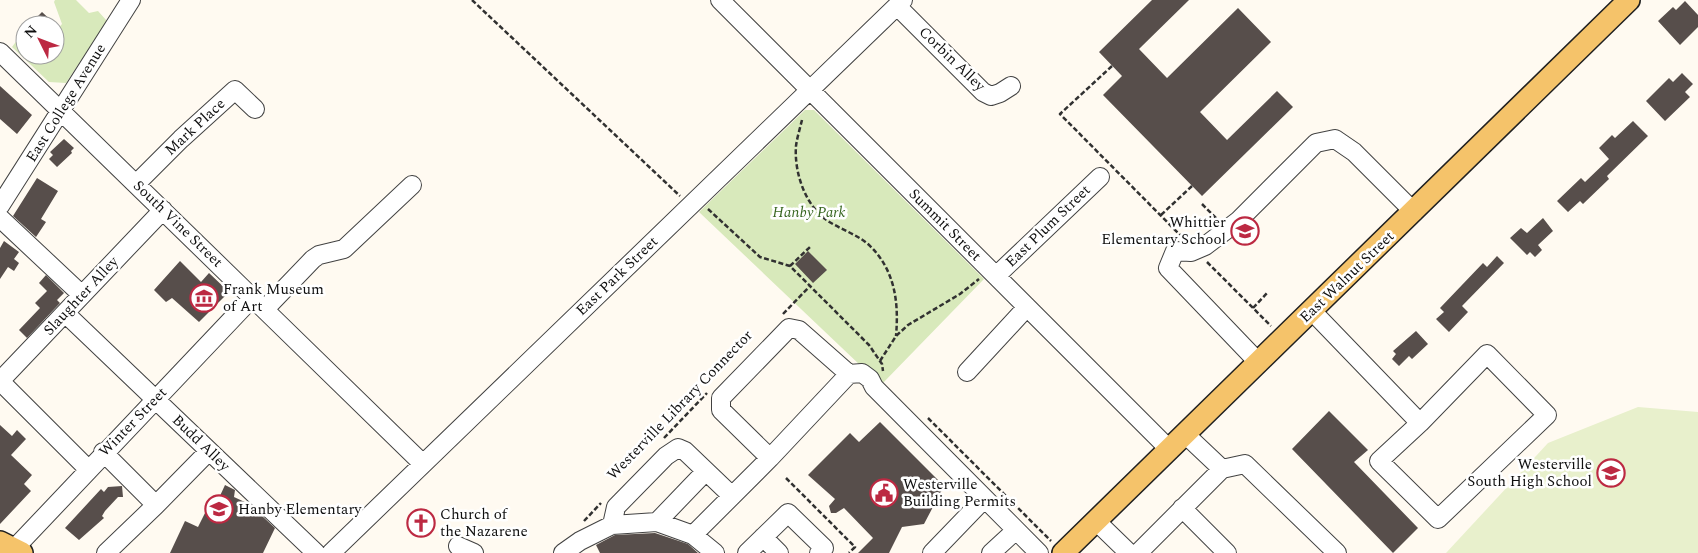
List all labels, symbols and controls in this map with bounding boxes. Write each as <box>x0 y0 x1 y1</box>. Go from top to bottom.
north arrow <box>15 15 65 65</box>
text: N <box>19 20 42 43</box>
street label: Corbin Alley <box>913 21 991 97</box>
street label: East College Avenue <box>20 39 112 167</box>
street label: Mark Place <box>160 93 230 161</box>
street label: South Vine Street <box>128 175 228 273</box>
street label: East Plum Street <box>1000 179 1096 273</box>
street label: Summit Street <box>903 183 987 267</box>
park label: Hanby Park <box>773 201 845 224</box>
place label: Whittier Elementary School <box>1101 211 1226 251</box>
school or university icon: Whittier Elementary School <box>1230 216 1260 246</box>
street label: East Walnut Street <box>1294 226 1400 328</box>
street label: East Park Street <box>571 231 663 321</box>
street label: Slaughter Alley <box>38 250 125 341</box>
place label: Frank Museum of Art <box>223 278 324 318</box>
museum icon: Frank Museum of Art <box>189 283 219 313</box>
street label: Westerville Library Connector <box>602 325 758 485</box>
street label: Winter Street <box>94 382 172 462</box>
street label: Budd Alley <box>167 409 236 477</box>
place label: Westerville South High School <box>1467 453 1592 493</box>
school or university icon: Westerville South High School <box>1596 458 1626 488</box>
place label: Westerville Building Permits <box>903 473 1016 513</box>
public building icon: Westerville Building Permits <box>869 478 899 508</box>
school or university icon: Hanby Elementary <box>204 494 234 524</box>
place label: Hanby Elementary <box>238 498 362 521</box>
place label: Church of the Nazarene <box>440 503 528 543</box>
church icon: Church of the Nazarene <box>406 508 436 538</box>

